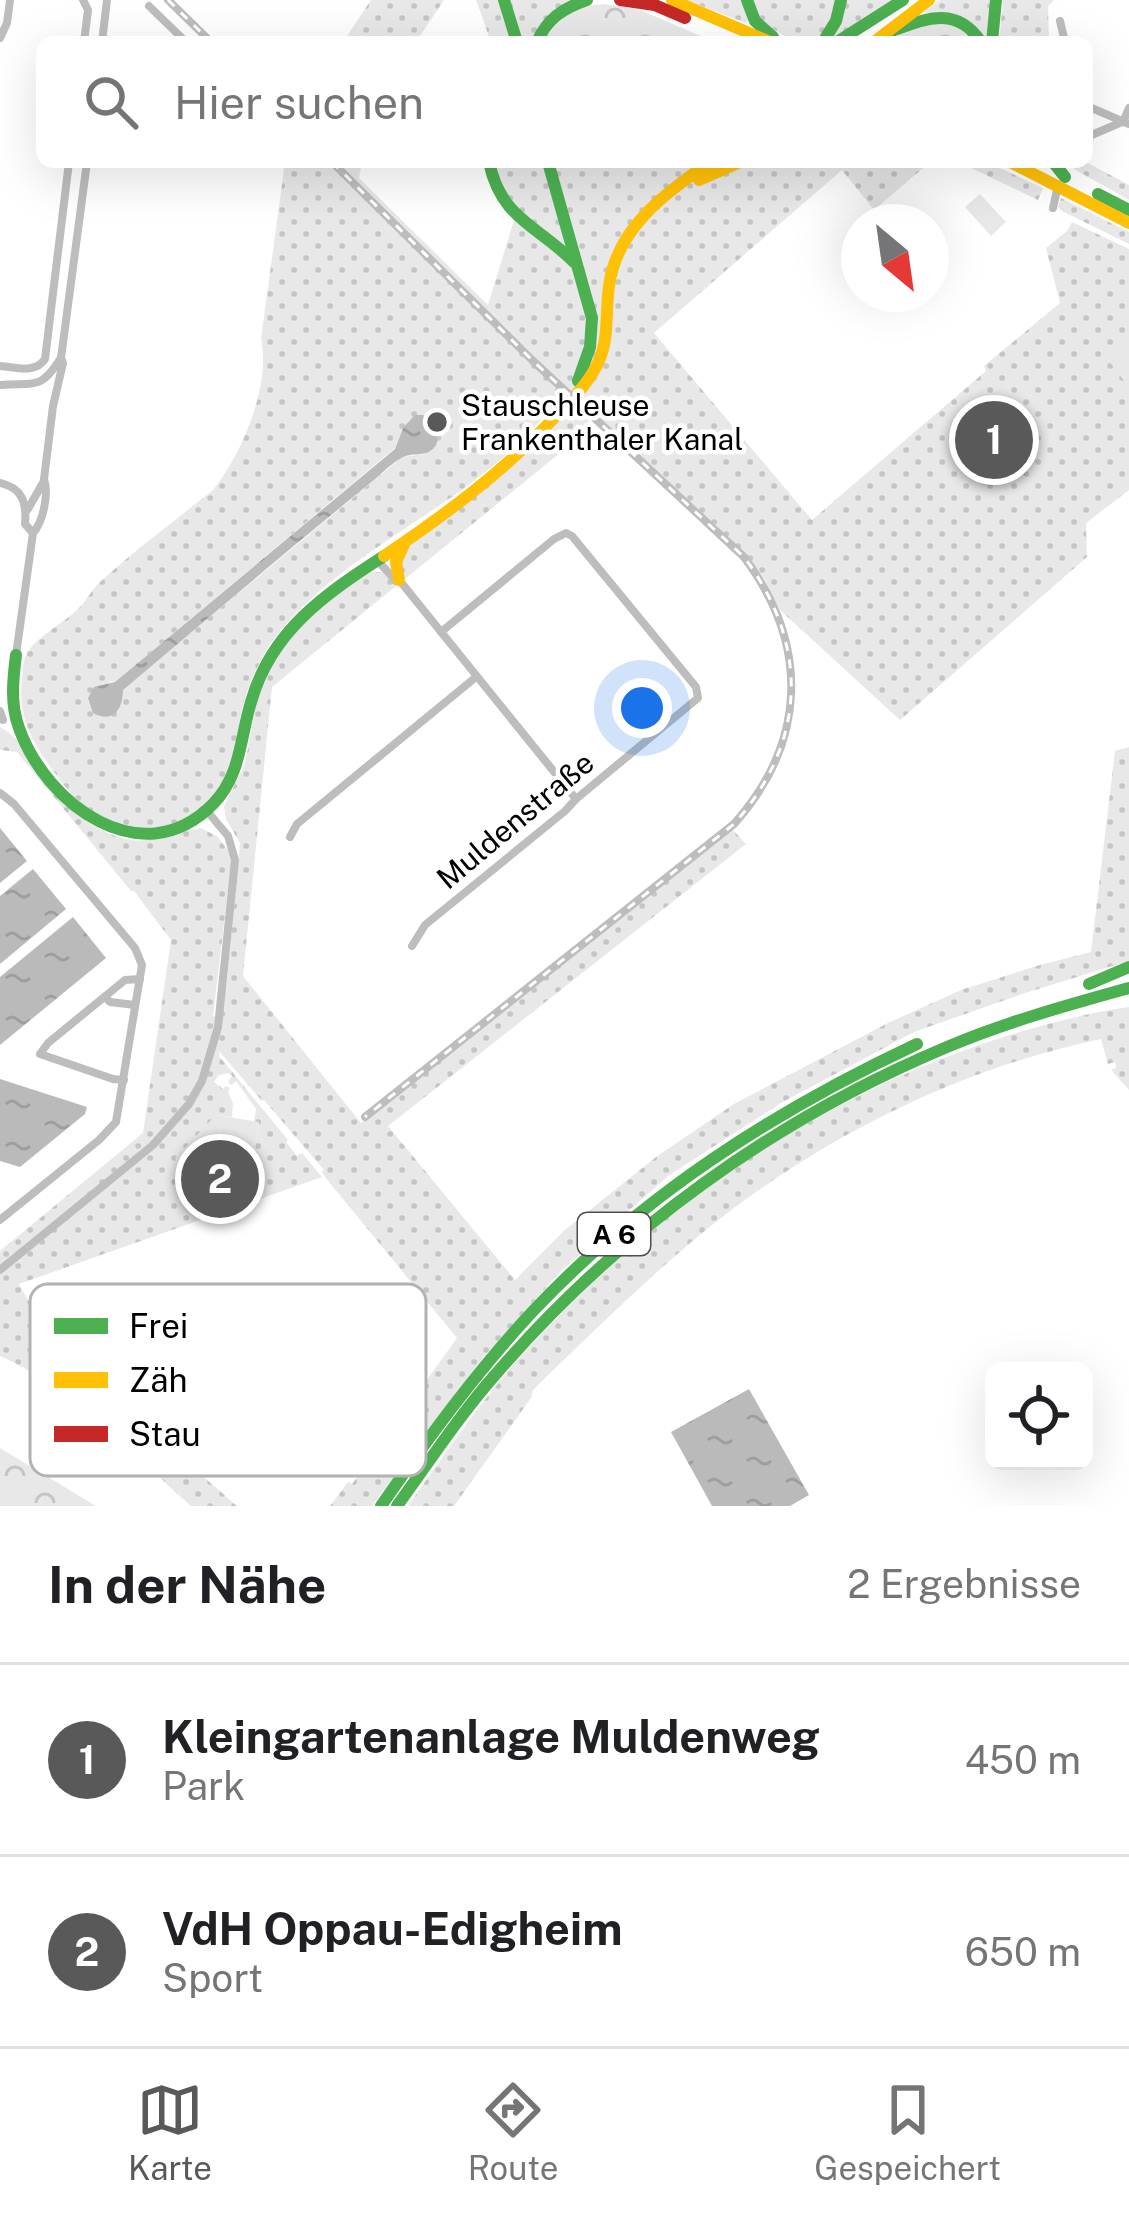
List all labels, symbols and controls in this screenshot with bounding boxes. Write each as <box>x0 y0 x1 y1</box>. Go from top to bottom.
search box <box>36 36 1093 168</box>
icon: search <box>78 69 144 135</box>
text: Hier suchen <box>174 76 424 129</box>
north arrow <box>841 204 949 312</box>
place label: Stauschleuse Frankenthaler Kanal <box>461 387 743 457</box>
pin: 1 <box>955 395 1033 485</box>
marker: Stauschleuse Frankenthaler Kanal <box>424 409 450 435</box>
your location <box>612 678 672 738</box>
street label: Muldenstraße <box>429 744 601 896</box>
pin: 2 <box>181 1134 259 1224</box>
road number: A 6 <box>578 1213 650 1255</box>
legend <box>30 1284 426 1476</box>
text: Frei <box>129 1307 188 1345</box>
text: Zäh <box>129 1361 187 1399</box>
map controls <box>985 1362 1093 1470</box>
button: locate <box>985 1362 1093 1470</box>
text: Stau <box>129 1415 201 1453</box>
text: In der Nähe <box>48 1555 326 1614</box>
text: 2 Ergebnisse <box>847 1561 1081 1607</box>
text: Kleingartenanlage Muldenweg <box>162 1710 820 1763</box>
text: 1 <box>79 1737 95 1783</box>
text: 450 m <box>965 1737 1081 1783</box>
text: Park <box>162 1763 245 1809</box>
text: VdH Oppau-Edigheim <box>162 1902 623 1955</box>
text: 2 <box>75 1929 99 1975</box>
text: 650 m <box>965 1929 1081 1975</box>
text: Sport <box>162 1955 263 2001</box>
tab: Karte <box>128 2077 212 2187</box>
tab: Route <box>468 2077 558 2187</box>
tab: Gespeichert <box>814 2077 1001 2187</box>

